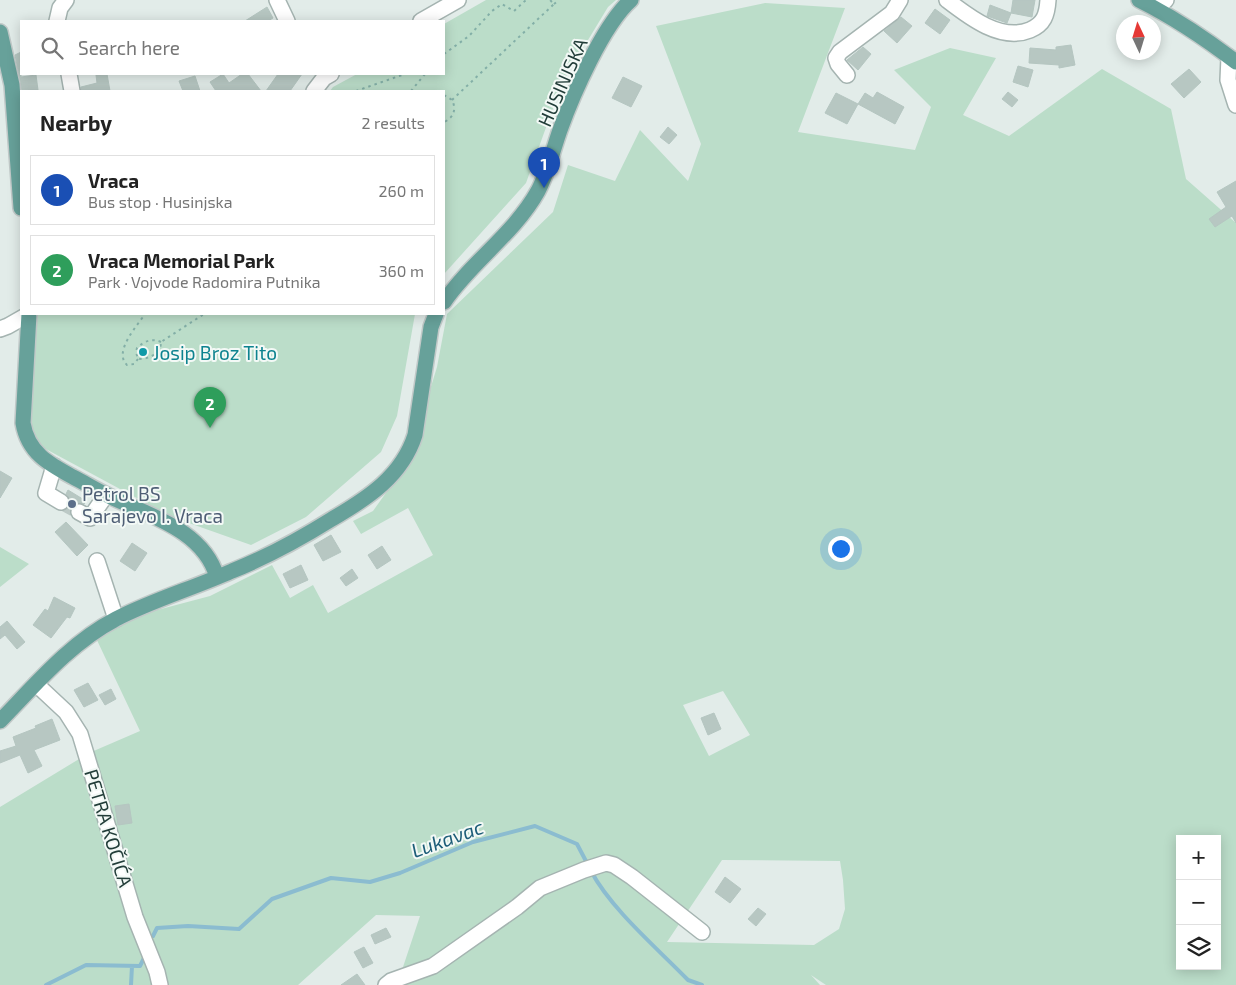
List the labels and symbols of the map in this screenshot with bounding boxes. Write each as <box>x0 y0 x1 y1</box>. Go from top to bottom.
north arrow <box>1116 15 1161 60</box>
street label: HUSINJSKA <box>532 34 592 130</box>
pin: 1 <box>528 147 560 188</box>
place label: Josip Broz Tito <box>153 341 277 364</box>
marker: Josip Broz Tito <box>137 346 149 358</box>
pin: 2 <box>194 387 226 428</box>
place label: Petrol BS Sarajevo I. Vraca <box>82 482 223 527</box>
marker: Petrol BS Sarajevo I. Vraca <box>66 498 78 510</box>
your location <box>828 536 854 562</box>
street label: PETRA KOČIĆA <box>80 766 138 890</box>
water label: Lukavac <box>408 814 487 862</box>

